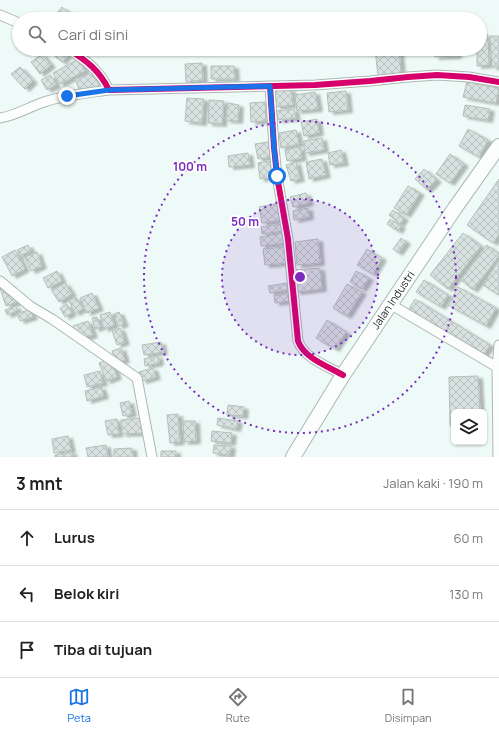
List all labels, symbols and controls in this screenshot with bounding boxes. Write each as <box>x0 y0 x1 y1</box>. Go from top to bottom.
search box <box>12 12 487 56</box>
icon: search <box>26 23 48 45</box>
text: Cari di sini <box>58 24 128 45</box>
route end <box>58 87 76 105</box>
text: 100 m <box>173 158 207 175</box>
route start <box>268 167 286 185</box>
text: 50 m <box>231 213 259 230</box>
street label: Jalan Industri <box>368 268 418 332</box>
centre of rings <box>293 270 307 284</box>
map controls <box>451 409 487 445</box>
button: layers <box>451 409 487 445</box>
text: 3 mnt <box>16 472 63 495</box>
text: Jalan kaki · 190 m <box>383 474 483 492</box>
icon: ahead <box>16 527 38 549</box>
text: Lurus <box>54 527 95 548</box>
text: 60 m <box>453 529 483 547</box>
icon: left <box>16 583 38 605</box>
text: Belok kiri <box>54 583 120 604</box>
text: 130 m <box>449 585 483 603</box>
icon: arrive <box>16 639 38 661</box>
text: Tiba di tujuan <box>54 639 152 660</box>
tab: Peta <box>67 686 91 725</box>
tab: Rute <box>226 686 250 725</box>
tab: Disimpan <box>385 686 432 725</box>

